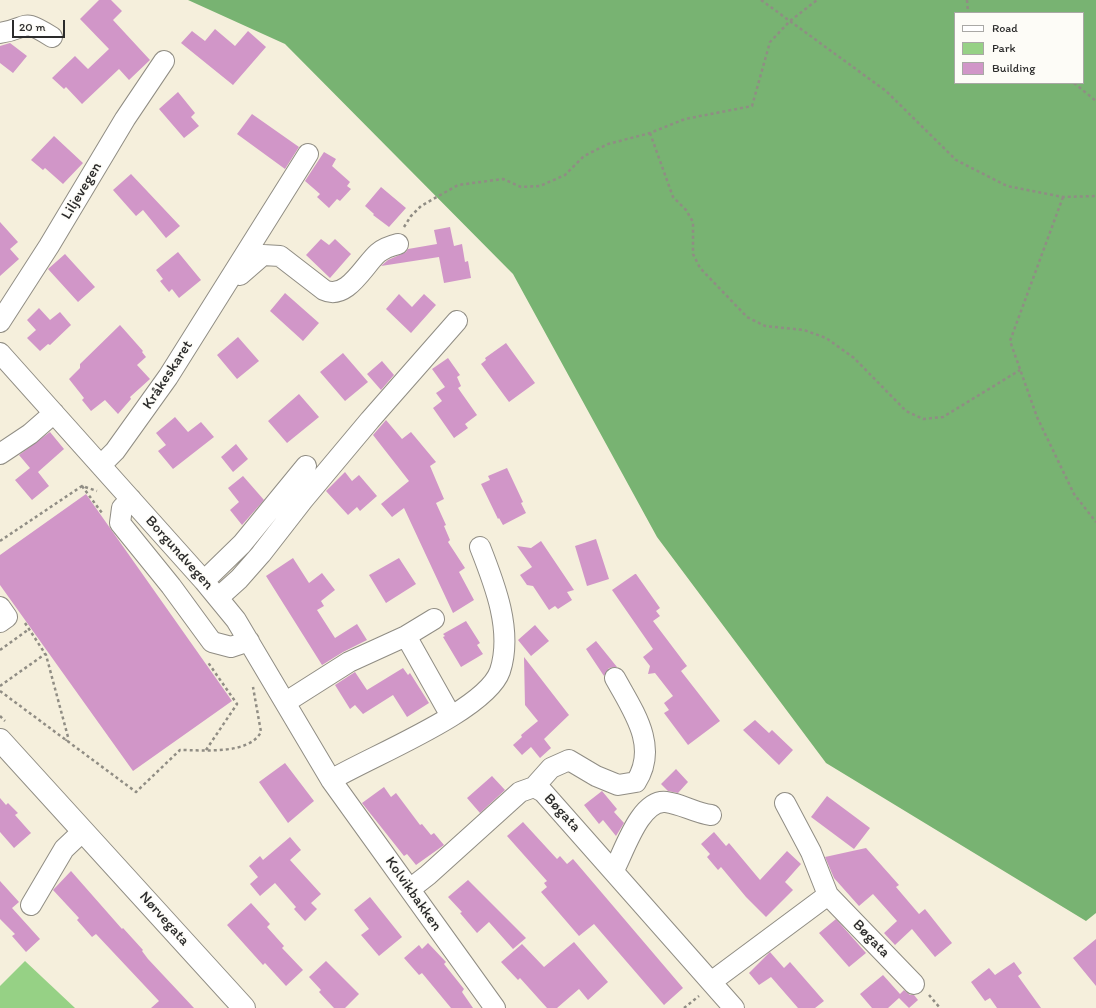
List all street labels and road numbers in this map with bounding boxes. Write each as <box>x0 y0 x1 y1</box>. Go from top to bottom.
street label: Liljevegen <box>58 159 106 223</box>
street label: Kråkeskaret <box>139 337 197 413</box>
street label: Borgundvegen <box>141 512 217 594</box>
street label: Bøgata <box>540 790 584 836</box>
street label: Kolvikbakken <box>381 853 445 935</box>
street label: Nørvegata <box>135 888 193 950</box>
street label: Bøgata <box>849 916 893 962</box>

